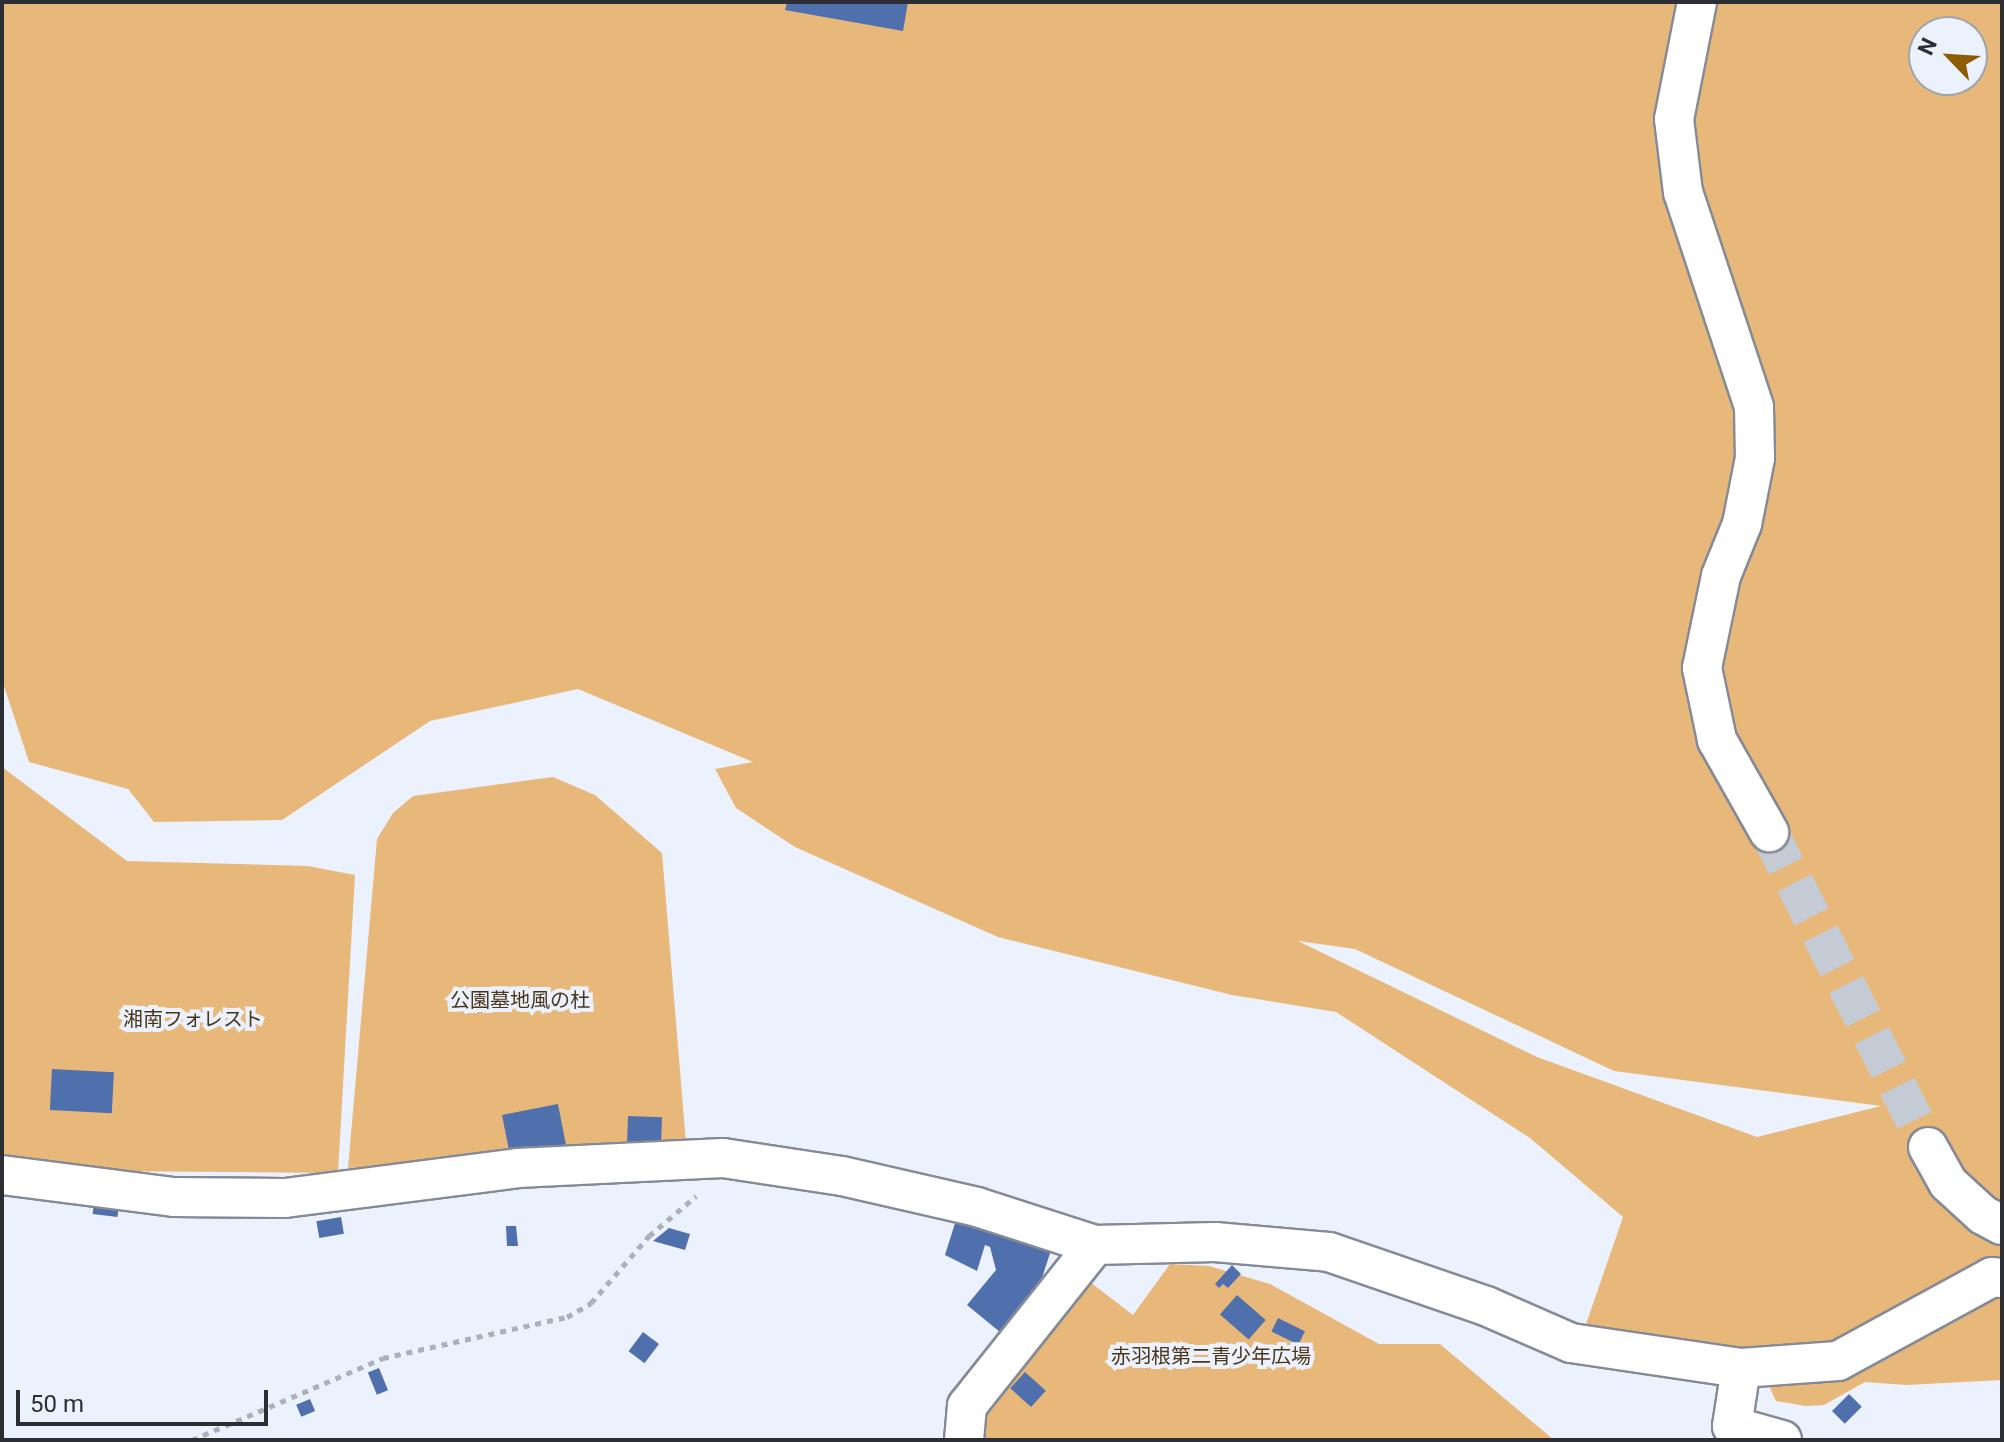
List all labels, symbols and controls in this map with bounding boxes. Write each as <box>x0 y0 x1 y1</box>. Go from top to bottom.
north arrow <box>1908 16 1988 96</box>
text: N <box>1913 34 1942 59</box>
park label: 公園墓地風の杜 <box>450 988 590 1012</box>
park label: 湘南フォレスト <box>123 1007 263 1031</box>
park label: 赤羽根第二青少年広場 <box>1111 1344 1311 1368</box>
scale bar <box>20 1374 272 1424</box>
text: 50 m <box>30 1390 84 1418</box>

